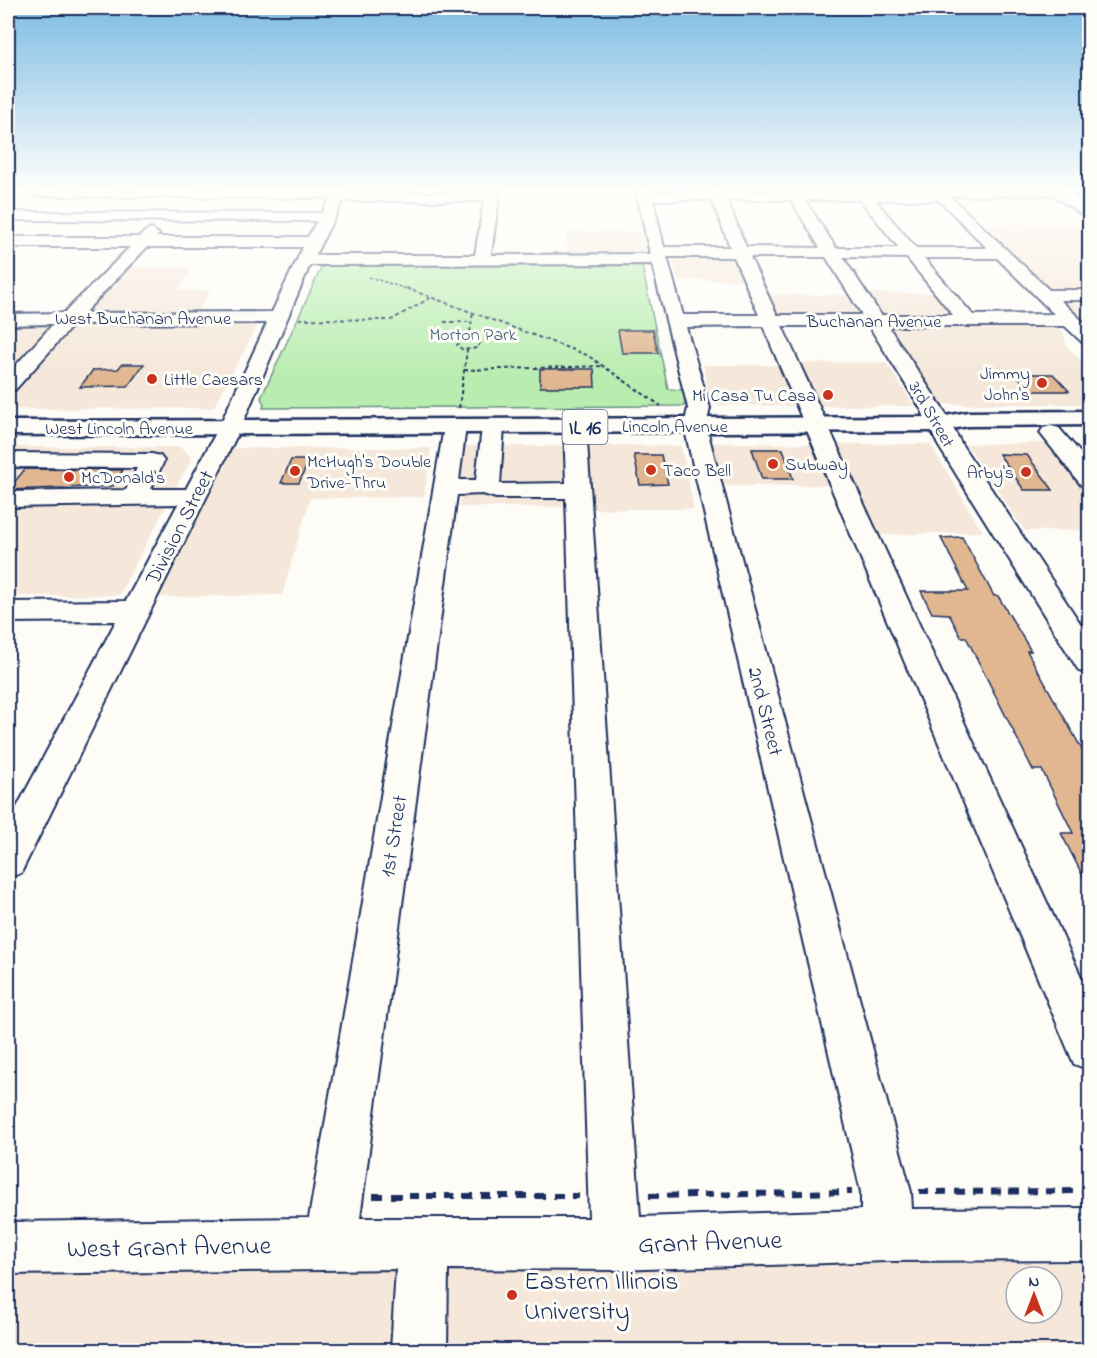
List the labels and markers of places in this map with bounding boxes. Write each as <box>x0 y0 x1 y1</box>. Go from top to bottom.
place label: Jimmy John's <box>980 362 1030 409</box>
place label: Little Caesars <box>164 368 263 394</box>
marker: Little Caesars <box>145 372 159 386</box>
marker: Jimmy John's <box>1035 376 1049 390</box>
place label: Mi Casa Tu Casa <box>692 384 816 410</box>
marker: Mi Casa Tu Casa <box>821 388 835 402</box>
place label: McHugh's Double Drive-Thru <box>306 450 432 497</box>
place label: Subway <box>785 453 848 479</box>
marker: Subway <box>766 457 780 471</box>
place label: Taco Bell <box>663 459 731 485</box>
place label: Arby's <box>967 461 1014 487</box>
marker: Taco Bell <box>644 463 658 477</box>
marker: McHugh's Double Drive-Thru <box>288 464 302 478</box>
marker: Arby's <box>1019 465 1033 479</box>
place label: McDonald's <box>81 466 165 492</box>
marker: McDonald's <box>62 470 76 484</box>
place label: Eastern Illinois University <box>524 1264 679 1332</box>
marker: Eastern Illinois University <box>505 1288 519 1302</box>

